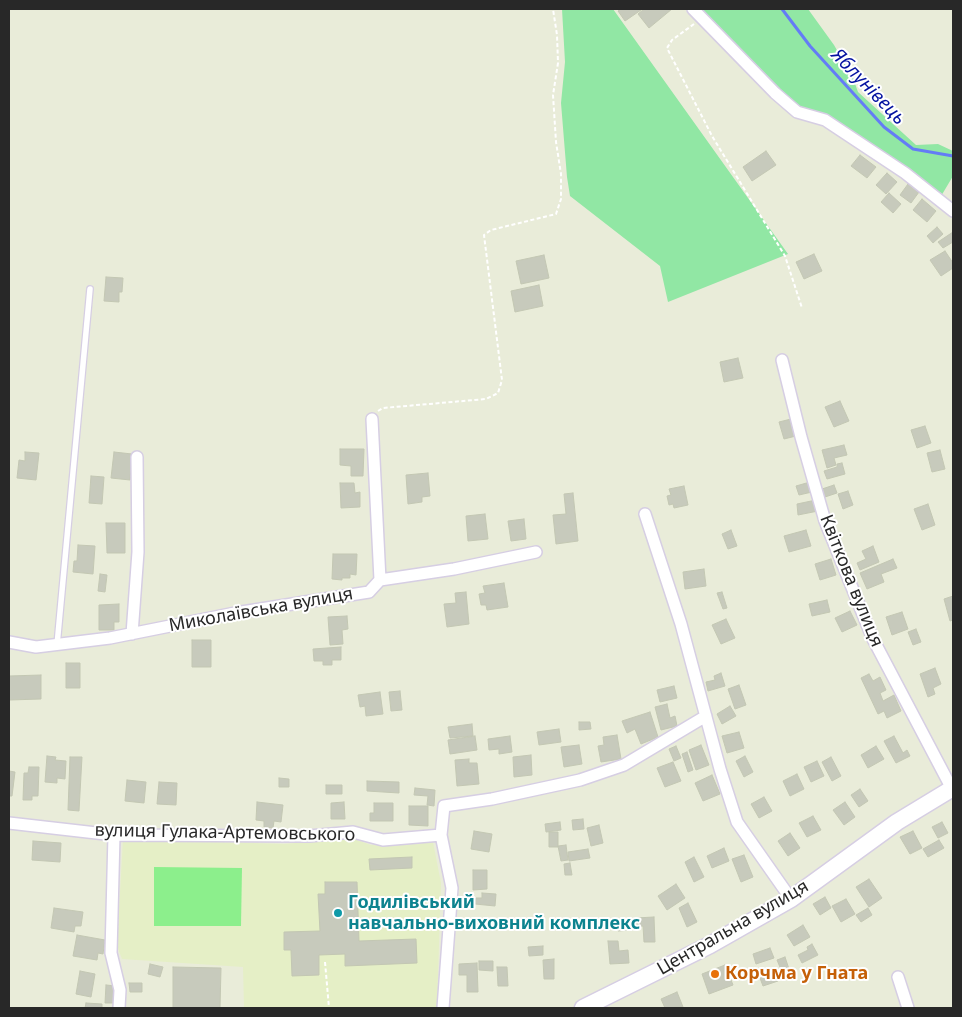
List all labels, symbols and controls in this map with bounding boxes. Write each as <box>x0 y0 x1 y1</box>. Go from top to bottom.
water label: Яблунівець <box>826 44 910 130</box>
street label: Квіткова вулиця <box>815 512 887 650</box>
street label: Миколаївська вулиця <box>167 583 355 637</box>
street label: вулиця Гулака-Артемовського <box>94 820 356 846</box>
street label: Центральна вулиця <box>654 876 812 980</box>
place label: Годилівський навчально-виховний комплекс <box>348 892 640 934</box>
marker: Годилівський навчально-виховний комплекс <box>332 907 344 919</box>
place label: Корчма у Гната <box>725 963 868 985</box>
marker: Корчма у Гната <box>709 968 721 980</box>

